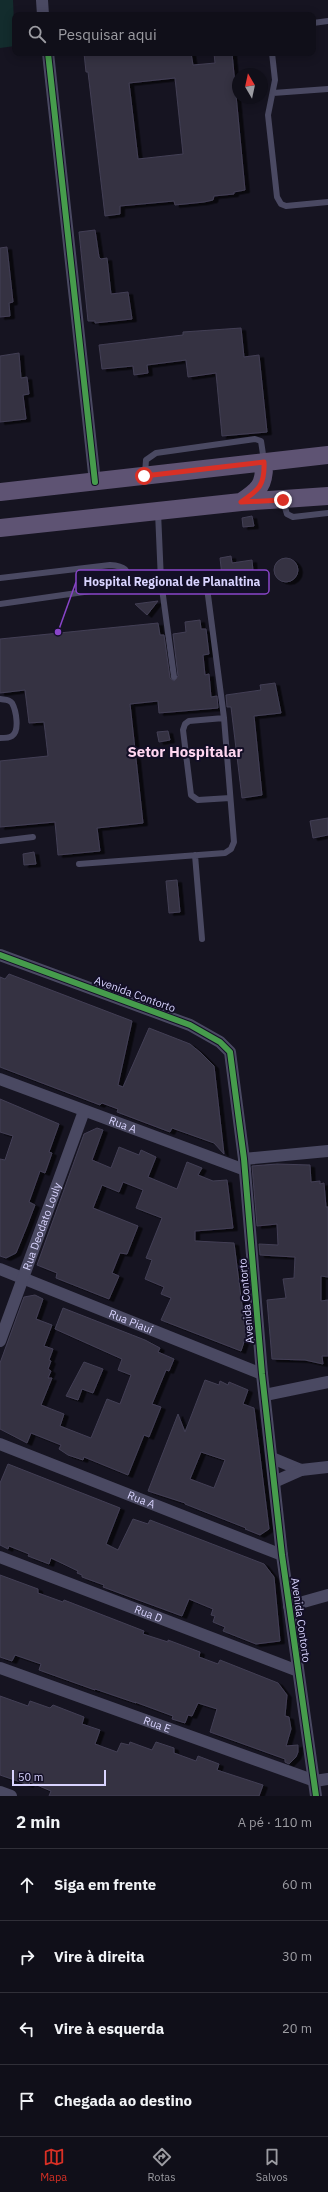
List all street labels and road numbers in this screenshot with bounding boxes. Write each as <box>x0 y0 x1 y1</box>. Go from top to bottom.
street label: Avenida Contorto <box>93 973 177 1015</box>
street label: Rua A <box>107 1113 139 1136</box>
street label: Rua Deodato Louly <box>19 1180 64 1272</box>
street label: Avenida Contorto <box>235 1258 257 1344</box>
street label: Rua Piauí <box>107 1306 155 1337</box>
street label: Rua A <box>125 1488 157 1511</box>
street label: Avenida Contorto <box>288 1577 314 1663</box>
street label: Rua D <box>132 1602 165 1626</box>
street label: Rua E <box>142 1713 173 1736</box>

